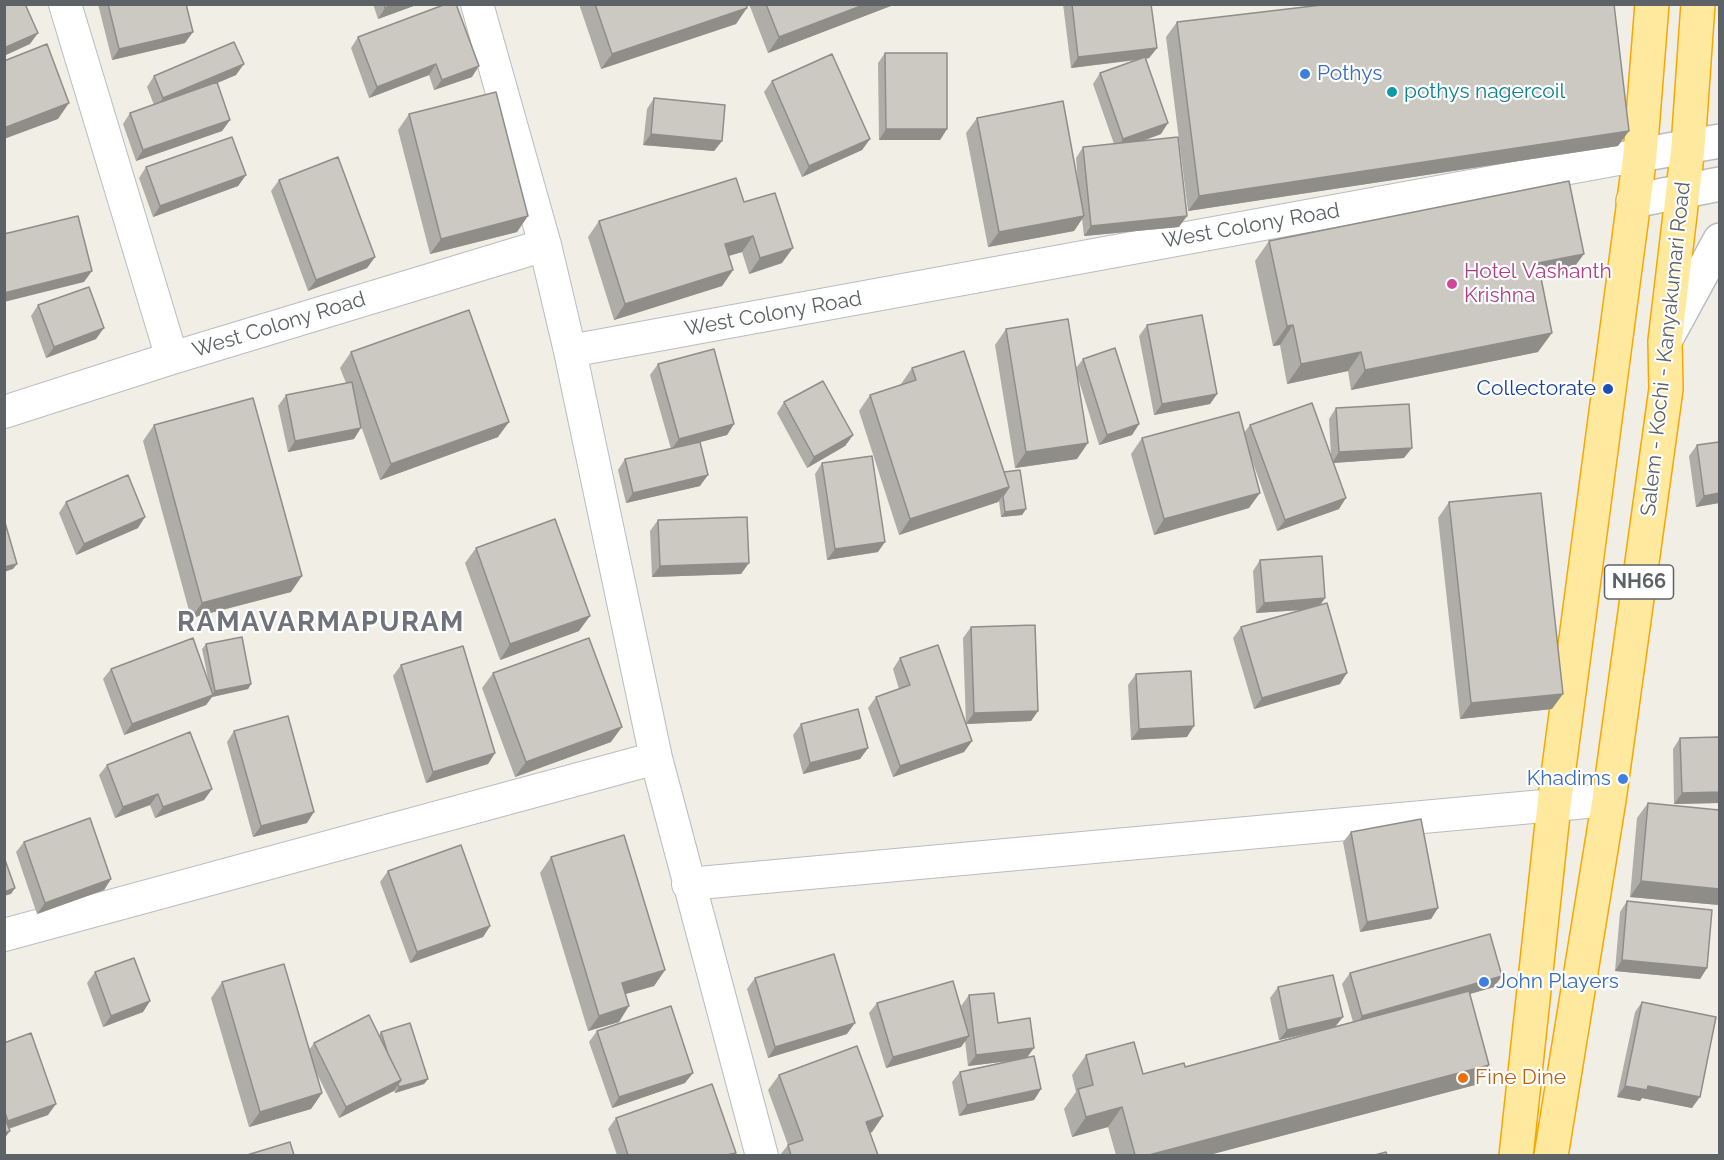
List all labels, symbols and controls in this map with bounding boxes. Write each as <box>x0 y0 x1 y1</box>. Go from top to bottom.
place label: Pothys <box>1317 61 1382 87</box>
marker: Pothys <box>1298 67 1312 81</box>
place label: pothys nagercoil <box>1404 79 1565 105</box>
marker: pothys nagercoil <box>1385 85 1399 99</box>
street label: Salem - Kochi - Kanyakumari Road <box>1636 181 1696 517</box>
street label: West Colony Road <box>1160 198 1342 254</box>
place label: Hotel Vashanth Krishna <box>1464 259 1612 309</box>
marker: Hotel Vashanth Krishna <box>1445 277 1459 291</box>
street label: West Colony Road <box>682 286 864 342</box>
street label: West Colony Road <box>189 287 369 363</box>
place label: Collectorate <box>1477 376 1596 402</box>
marker: Collectorate <box>1601 382 1615 396</box>
road number: NH66 <box>1604 565 1674 599</box>
district label: RAMAVARMAPURAM <box>177 607 465 639</box>
place label: Khadims <box>1527 766 1611 792</box>
marker: Khadims <box>1616 772 1630 786</box>
place label: John Players <box>1496 969 1619 995</box>
marker: John Players <box>1477 975 1491 989</box>
place label: Fine Dine <box>1475 1065 1566 1091</box>
marker: Fine Dine <box>1456 1071 1470 1085</box>

